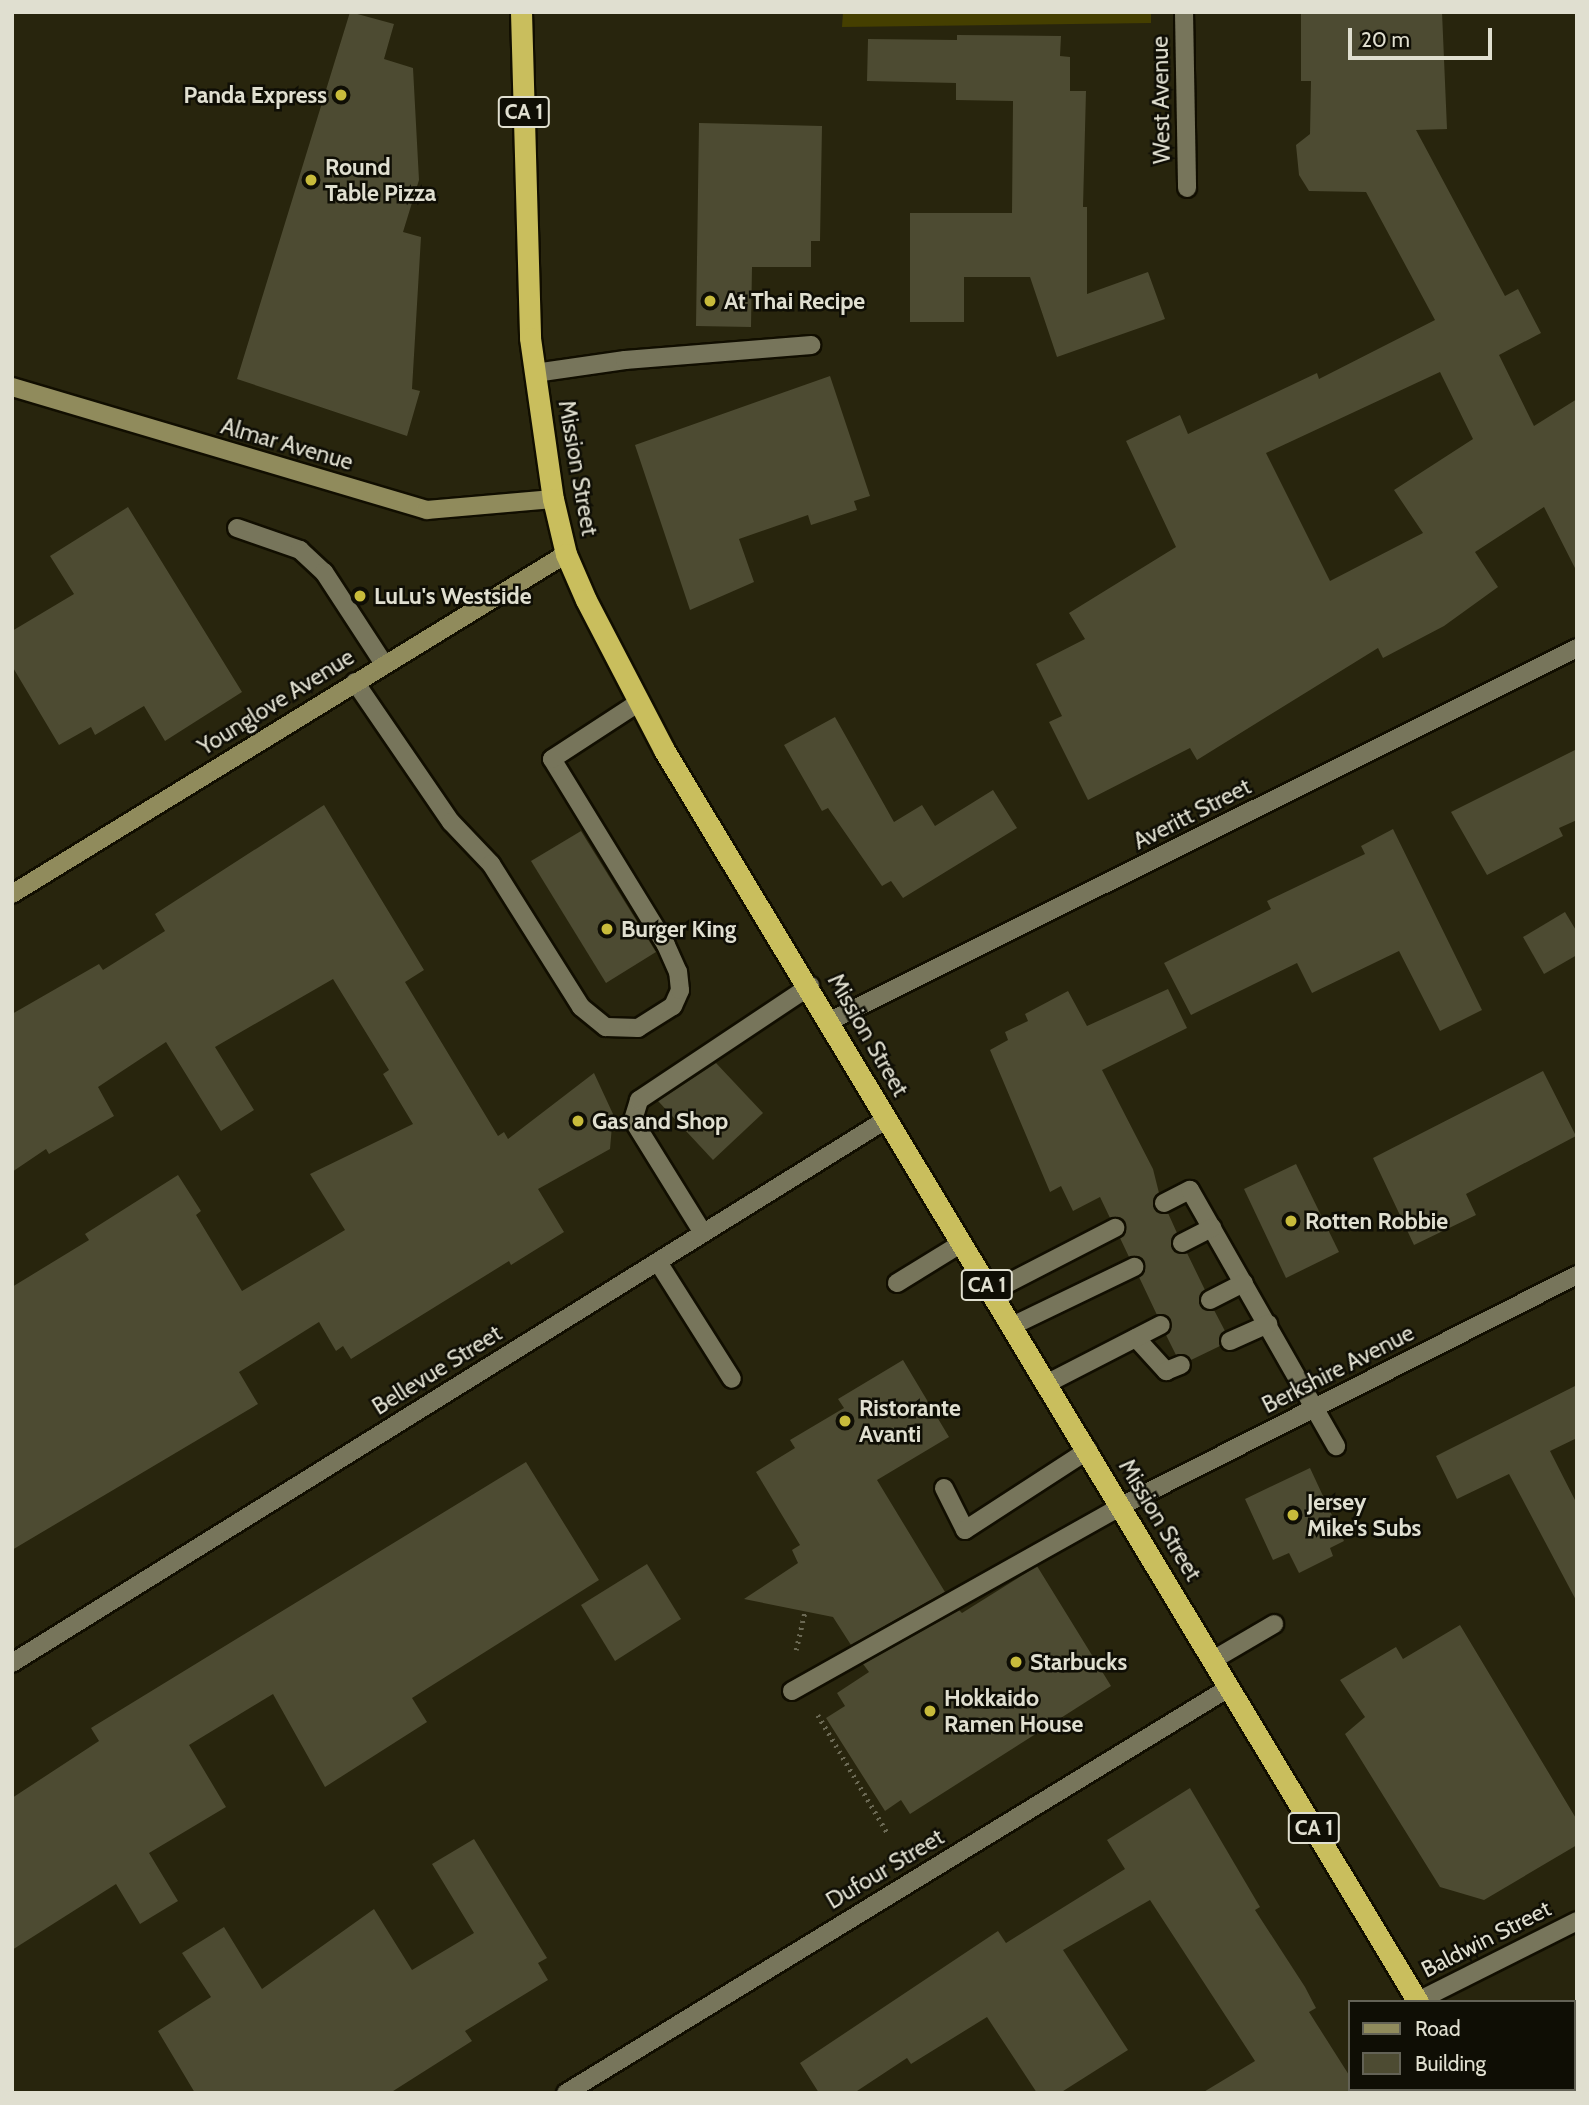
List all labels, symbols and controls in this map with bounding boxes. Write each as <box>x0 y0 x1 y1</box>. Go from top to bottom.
scale bar <box>1351 14 1494 58</box>
text: 20 m <box>1361 27 1410 52</box>
street label: West Avenue <box>1146 36 1176 164</box>
place label: Panda Express <box>183 81 327 109</box>
marker: Panda Express <box>333 87 349 103</box>
road number: CA 1 <box>498 94 550 130</box>
place label: Round Table Pizza <box>325 153 436 207</box>
marker: Round Table Pizza <box>303 172 319 188</box>
place label: At Thai Recipe <box>724 287 865 315</box>
marker: At Thai Recipe <box>702 293 718 309</box>
street label: Mission Street <box>553 398 603 538</box>
street label: Almar Avenue <box>218 412 356 476</box>
place label: LuLu's Westside <box>374 582 532 610</box>
marker: LuLu's Westside <box>352 588 368 604</box>
street label: Younglove Avenue <box>193 643 359 761</box>
street label: Averitt Street <box>1129 773 1255 855</box>
place label: Burger King <box>621 915 736 943</box>
marker: Burger King <box>599 921 615 937</box>
street label: Mission Street <box>822 969 914 1101</box>
place label: Gas and Shop <box>592 1107 728 1135</box>
marker: Gas and Shop <box>570 1113 586 1129</box>
place label: Rotten Robbie <box>1305 1207 1448 1235</box>
marker: Rotten Robbie <box>1283 1213 1299 1229</box>
road number: CA 1 <box>961 1268 1013 1302</box>
street label: Bellevue Street <box>367 1319 507 1421</box>
street label: Berkshire Avenue <box>1257 1319 1419 1419</box>
place label: Ristorante Avanti <box>859 1394 961 1448</box>
marker: Ristorante Avanti <box>837 1413 853 1429</box>
street label: Mission Street <box>1113 1454 1207 1586</box>
place label: Jersey Mike's Subs <box>1307 1488 1421 1542</box>
marker: Jersey Mike's Subs <box>1285 1507 1301 1523</box>
place label: Starbucks <box>1030 1648 1127 1676</box>
marker: Starbucks <box>1008 1654 1024 1670</box>
place label: Hokkaido Ramen House <box>944 1684 1083 1738</box>
marker: Hokkaido Ramen House <box>922 1703 938 1719</box>
road number: CA 1 <box>1288 1811 1340 1846</box>
street label: Dufour Street <box>821 1823 949 1915</box>
street label: Baldwin Street <box>1417 1895 1555 1983</box>
legend <box>1348 2000 1575 2091</box>
text: Road <box>1415 2016 1461 2041</box>
text: Building <box>1415 2051 1486 2076</box>

